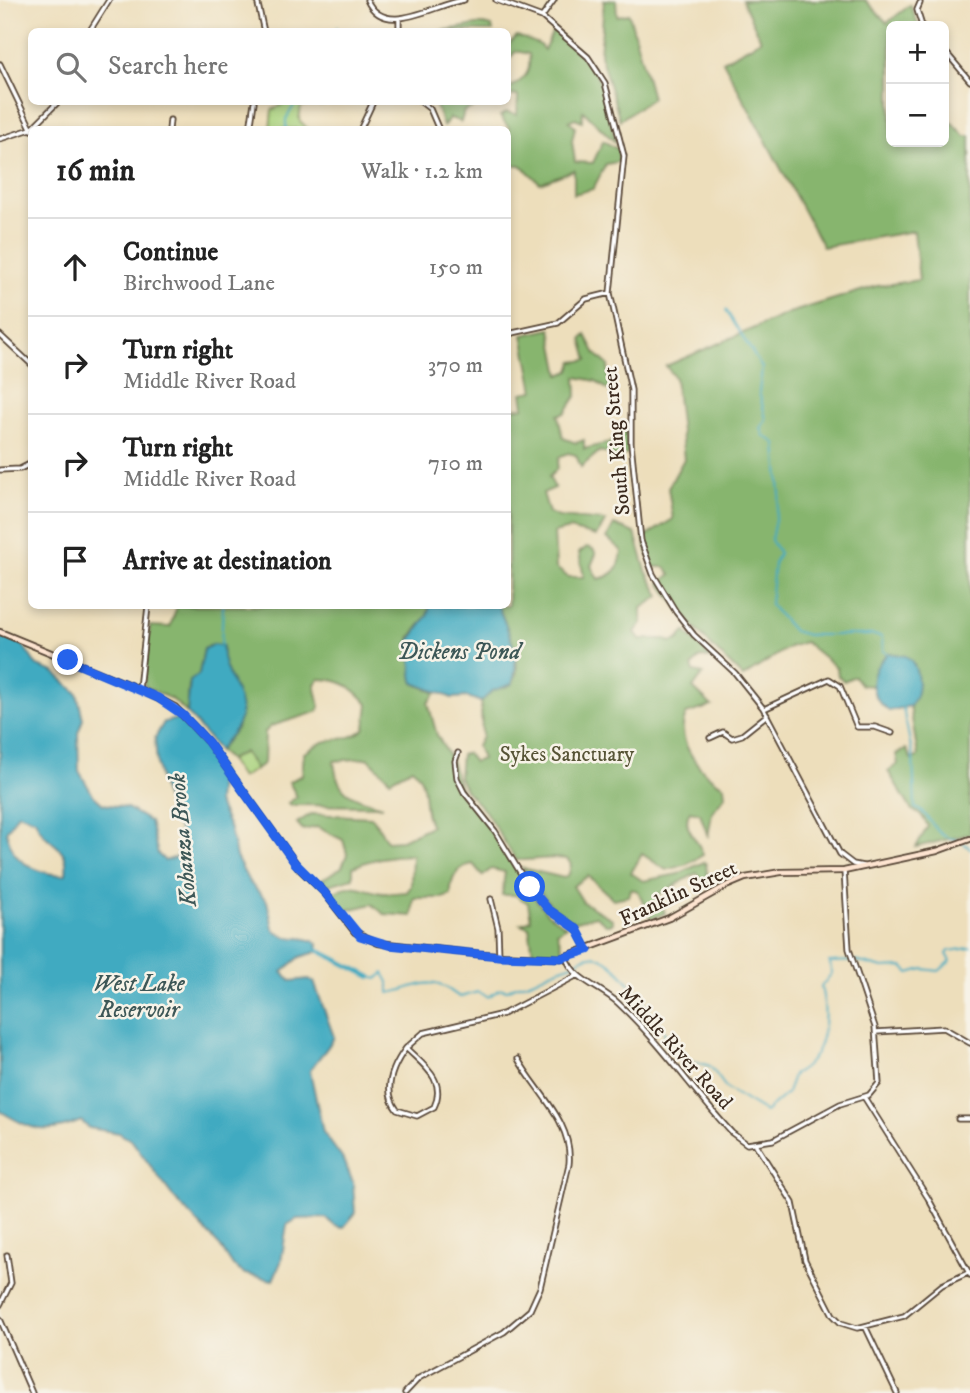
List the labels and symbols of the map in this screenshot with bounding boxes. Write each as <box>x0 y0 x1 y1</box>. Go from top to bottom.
street label: South King Street <box>598 365 636 516</box>
water label: Dickens Pond <box>398 638 523 667</box>
route end <box>52 644 83 675</box>
park label: Sykes Sanctuary <box>500 742 635 768</box>
water label: Kohanza Brook <box>163 772 204 909</box>
street label: Franklin Street <box>615 855 742 932</box>
route start <box>514 871 545 902</box>
water label: West Lake Reservoir <box>93 970 186 1025</box>
street label: Middle River Road <box>613 980 738 1115</box>

